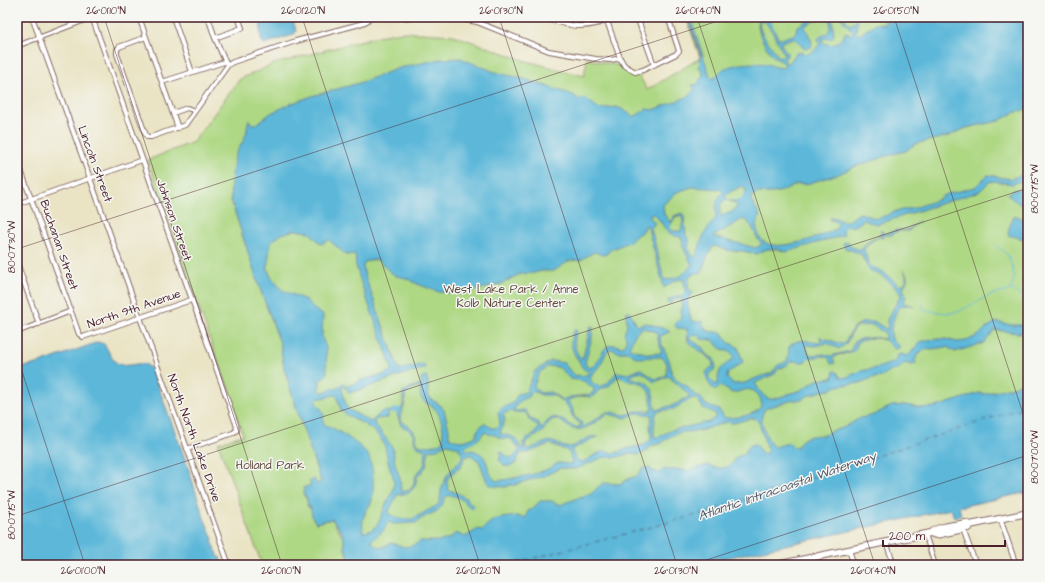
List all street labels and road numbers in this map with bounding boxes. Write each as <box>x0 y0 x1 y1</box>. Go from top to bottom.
street label: Lincoln Street <box>73 123 117 205</box>
street label: Johnson Street <box>152 177 196 263</box>
street label: Buchanan Street <box>36 198 82 292</box>
street label: North 9th Avenue <box>85 285 184 333</box>
street label: North North Lake Drive <box>163 372 225 505</box>

